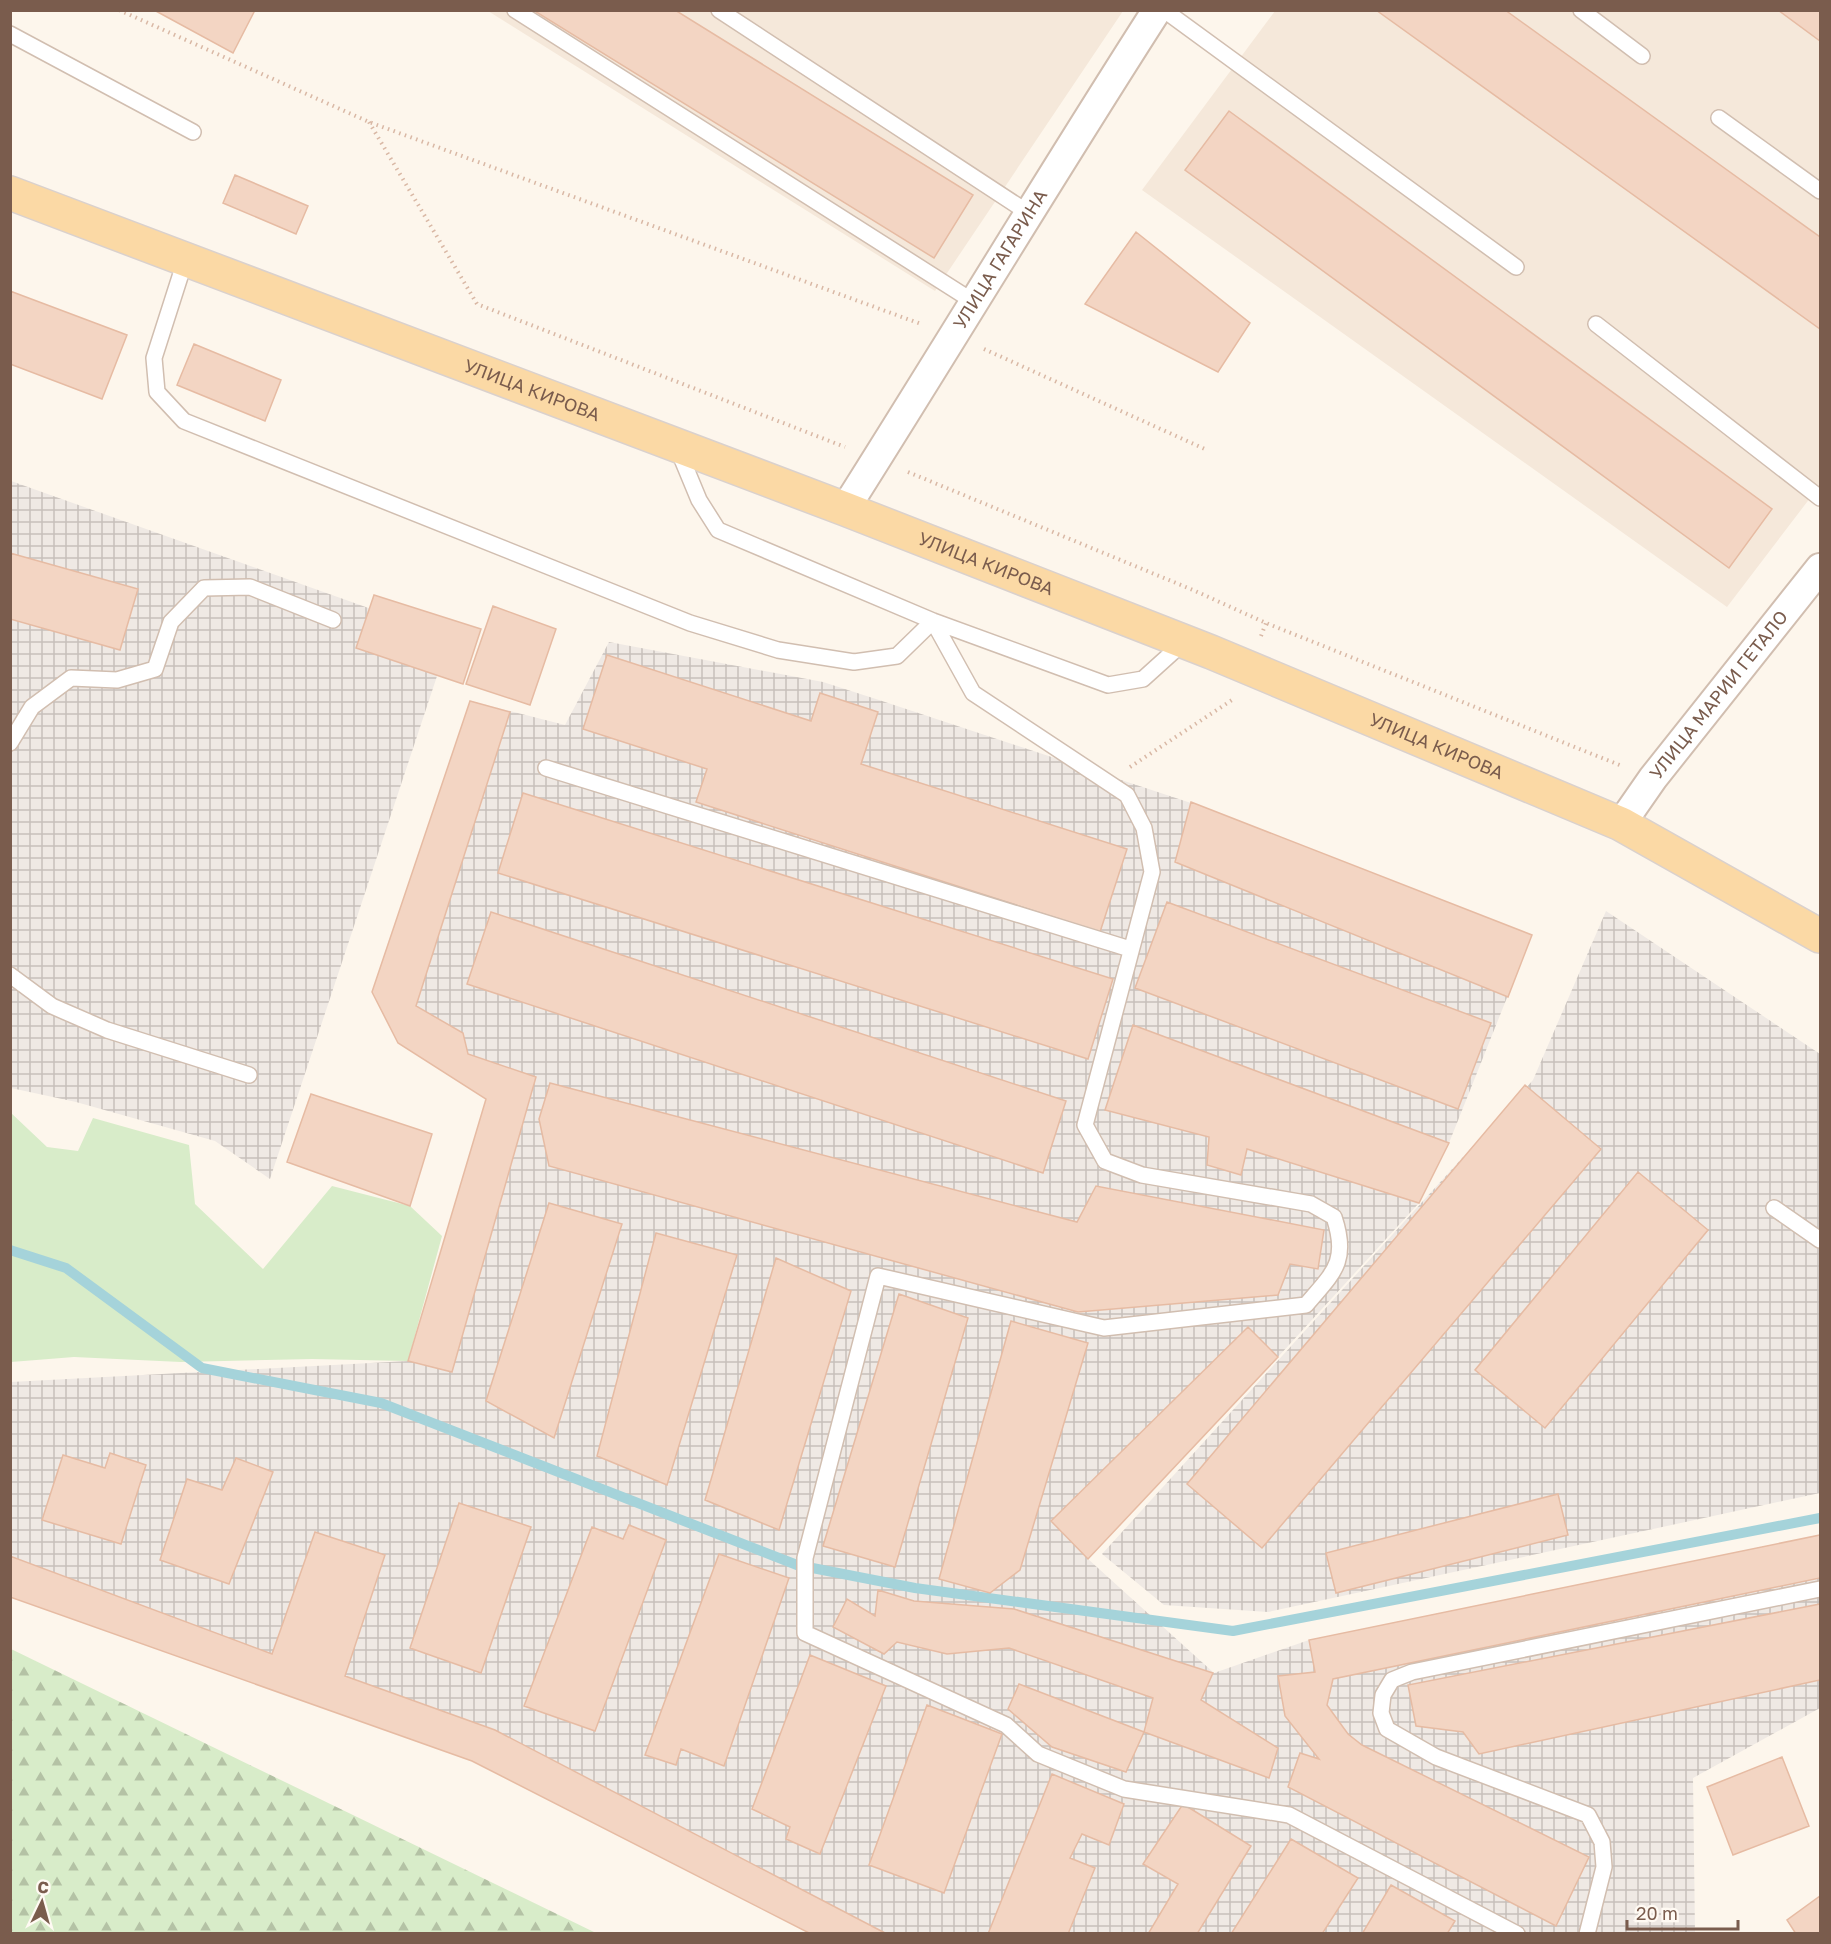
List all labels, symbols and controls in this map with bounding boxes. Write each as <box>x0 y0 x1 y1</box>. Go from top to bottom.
street label: УЛИЦА ГАГАРИНА <box>948 185 1051 333</box>
street label: УЛИЦА КИРОВА <box>461 354 603 425</box>
street label: УЛИЦА КИРОВА <box>915 527 1057 599</box>
street label: УЛИЦА МАРИИ ГЕТАЛО <box>1644 606 1792 783</box>
street label: УЛИЦА КИРОВА <box>1366 708 1507 783</box>
north arrow <box>12 1872 72 1932</box>
text: С <box>37 1877 50 1898</box>
scale bar <box>1627 1893 1738 1931</box>
text: 20 m <box>1636 1902 1678 1924</box>

